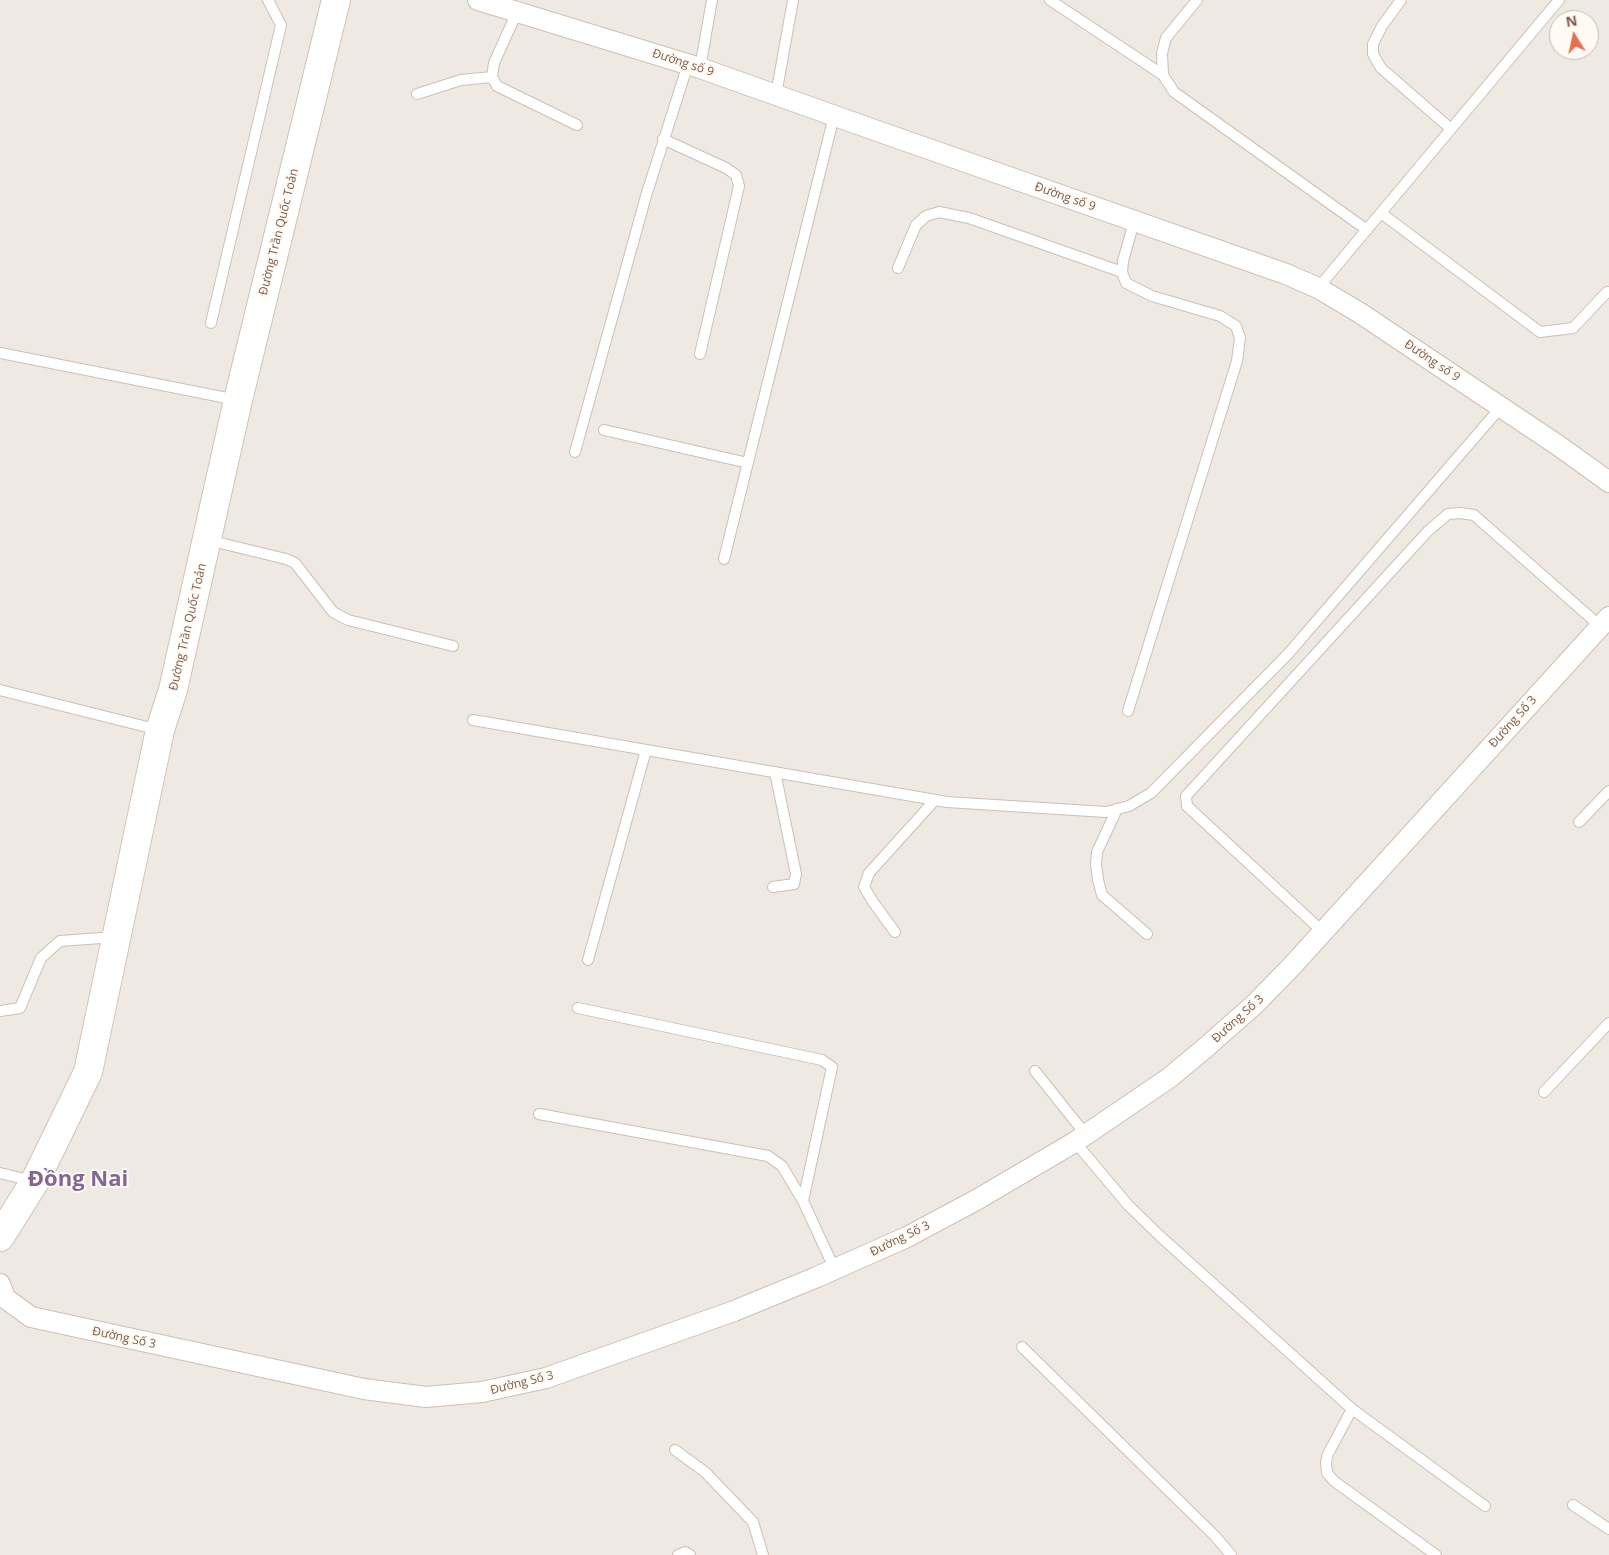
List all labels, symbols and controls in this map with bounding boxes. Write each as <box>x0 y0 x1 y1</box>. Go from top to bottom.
north arrow <box>1549 10 1599 60</box>
text: N <box>1564 10 1579 31</box>
street label: Đường số 9 <box>650 46 716 80</box>
street label: Đường Trần Quốc Toản <box>256 167 302 297</box>
street label: Đường số 9 <box>1032 180 1098 214</box>
street label: Đường số 9 <box>1401 337 1463 385</box>
street label: Đường Trần Quốc Toản <box>166 562 210 692</box>
street label: Đường Số 3 <box>1486 693 1540 751</box>
street label: Đường Số 3 <box>1209 992 1267 1046</box>
district label: Đồng Nai <box>28 1167 128 1193</box>
street label: Đường Số 3 <box>868 1218 932 1260</box>
street label: Đường Số 3 <box>91 1324 157 1352</box>
street label: Đường Số 3 <box>489 1368 555 1398</box>

